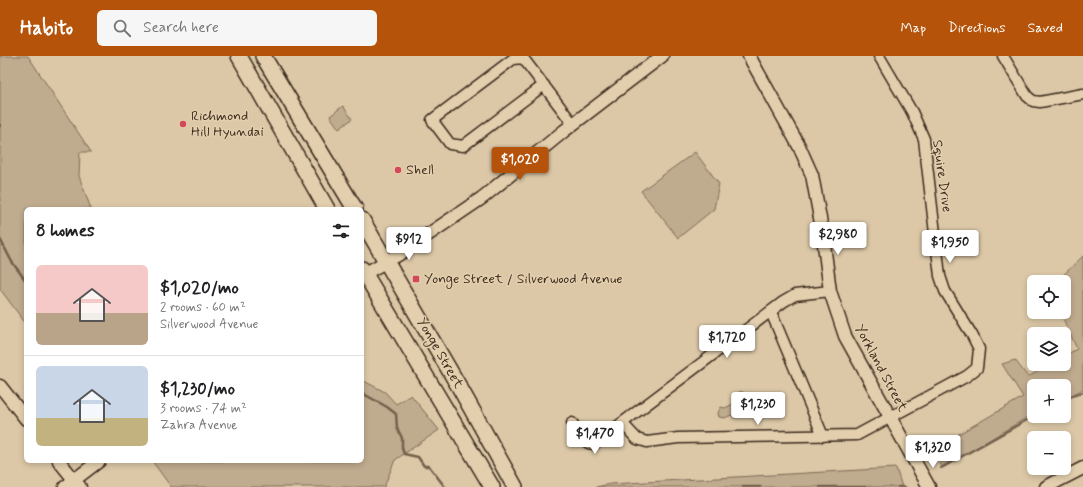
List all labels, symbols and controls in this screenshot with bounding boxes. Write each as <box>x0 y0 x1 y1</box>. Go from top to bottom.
search box <box>97 10 377 46</box>
text: Habito <box>20 16 73 41</box>
icon: search <box>111 17 133 39</box>
text: Search here <box>143 18 219 38</box>
text: Map <box>900 19 926 37</box>
text: Directions <box>948 19 1006 37</box>
text: Saved <box>1028 19 1063 37</box>
place label: Richmond Hill Hyundai <box>191 107 264 141</box>
marker: Richmond Hill Hyundai <box>178 119 188 129</box>
street label: Squire Drive <box>928 139 956 213</box>
pin: $1,020 <box>487 147 553 181</box>
text: $1,020 <box>501 151 539 168</box>
place label: Shell <box>406 161 434 179</box>
marker: Shell <box>393 165 403 175</box>
text: 8 homes <box>36 220 95 242</box>
icon: filters <box>330 220 352 242</box>
pin: $2,980 <box>805 222 871 256</box>
text: $2,980 <box>819 226 857 243</box>
pin: $912 <box>385 227 433 261</box>
pin: $1,950 <box>917 230 983 264</box>
text: $912 <box>395 231 423 248</box>
text: $1,950 <box>931 234 969 251</box>
place label: Yonge Street / Silverwood Avenue <box>424 270 623 289</box>
marker: Yonge Street / Silverwood Avenue <box>411 274 421 284</box>
map controls <box>1027 275 1071 475</box>
button: locate <box>1027 275 1071 319</box>
text: $1,020/mo <box>160 277 239 299</box>
icon: home <box>68 281 116 329</box>
text: 2 rooms · 60 m² <box>160 299 246 316</box>
street label: Yonge Street <box>412 314 468 393</box>
text: Silverwood Avenue <box>160 316 258 333</box>
street label: Yorkland Street <box>850 321 912 415</box>
pin: $1,720 <box>694 325 760 359</box>
button: layers <box>1027 327 1071 371</box>
text: $1,720 <box>708 329 746 346</box>
text: $1,230/mo <box>160 378 235 400</box>
button: + <box>1027 379 1071 423</box>
icon: home <box>68 382 116 430</box>
pin: $1,230 <box>725 392 791 426</box>
text: $1,230 <box>740 396 776 413</box>
text: 3 rooms · 74 m² <box>160 400 247 417</box>
text: Zahra Avenue <box>160 417 237 434</box>
pin: $1,470 <box>562 421 628 455</box>
text: $1,470 <box>576 425 614 442</box>
button: − <box>1027 431 1071 475</box>
pin: $1,320 <box>900 435 966 469</box>
text: $1,320 <box>915 439 951 456</box>

